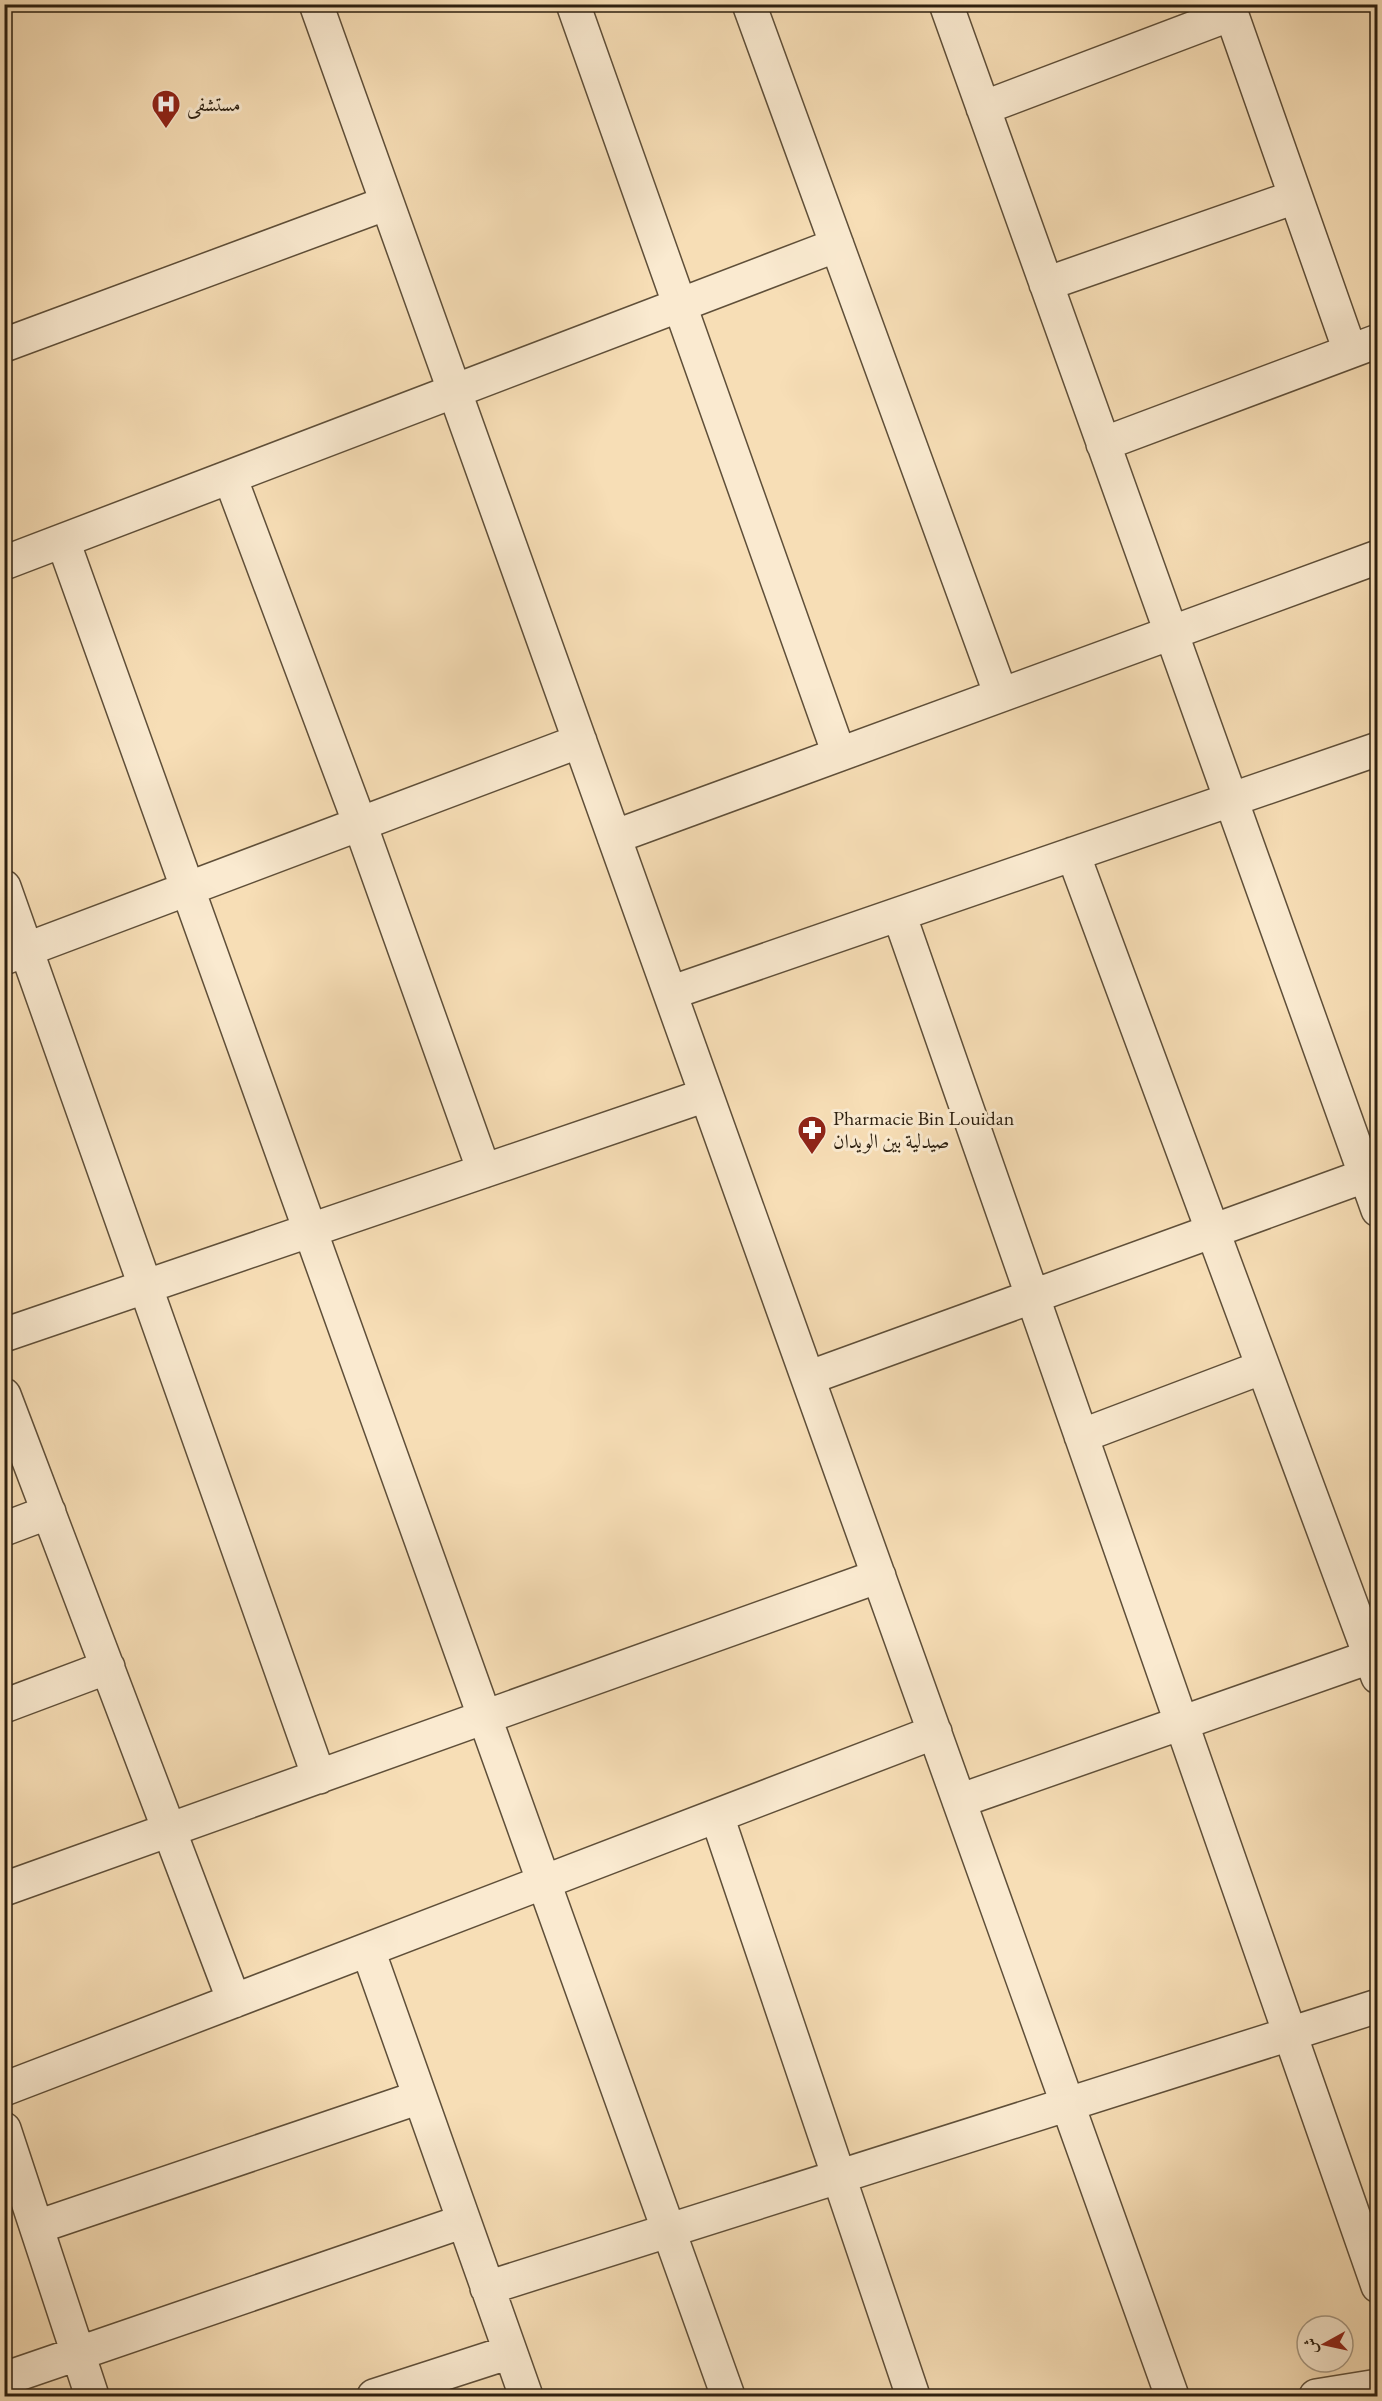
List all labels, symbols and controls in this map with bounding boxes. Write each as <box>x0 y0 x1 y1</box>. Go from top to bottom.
hospital icon: مستشفى <box>150 88 182 130</box>
place label: مستشفى <box>187 91 240 119</box>
place label: Pharmacie Bin Louidan صيدلية بين الويدان <box>833 1105 1015 1154</box>
pharmacy icon: Pharmacie Bin Louidan صيدلية بين الويدان <box>796 1114 828 1156</box>
north arrow <box>1295 2314 1355 2374</box>
text: ش <box>1299 2337 1322 2355</box>

